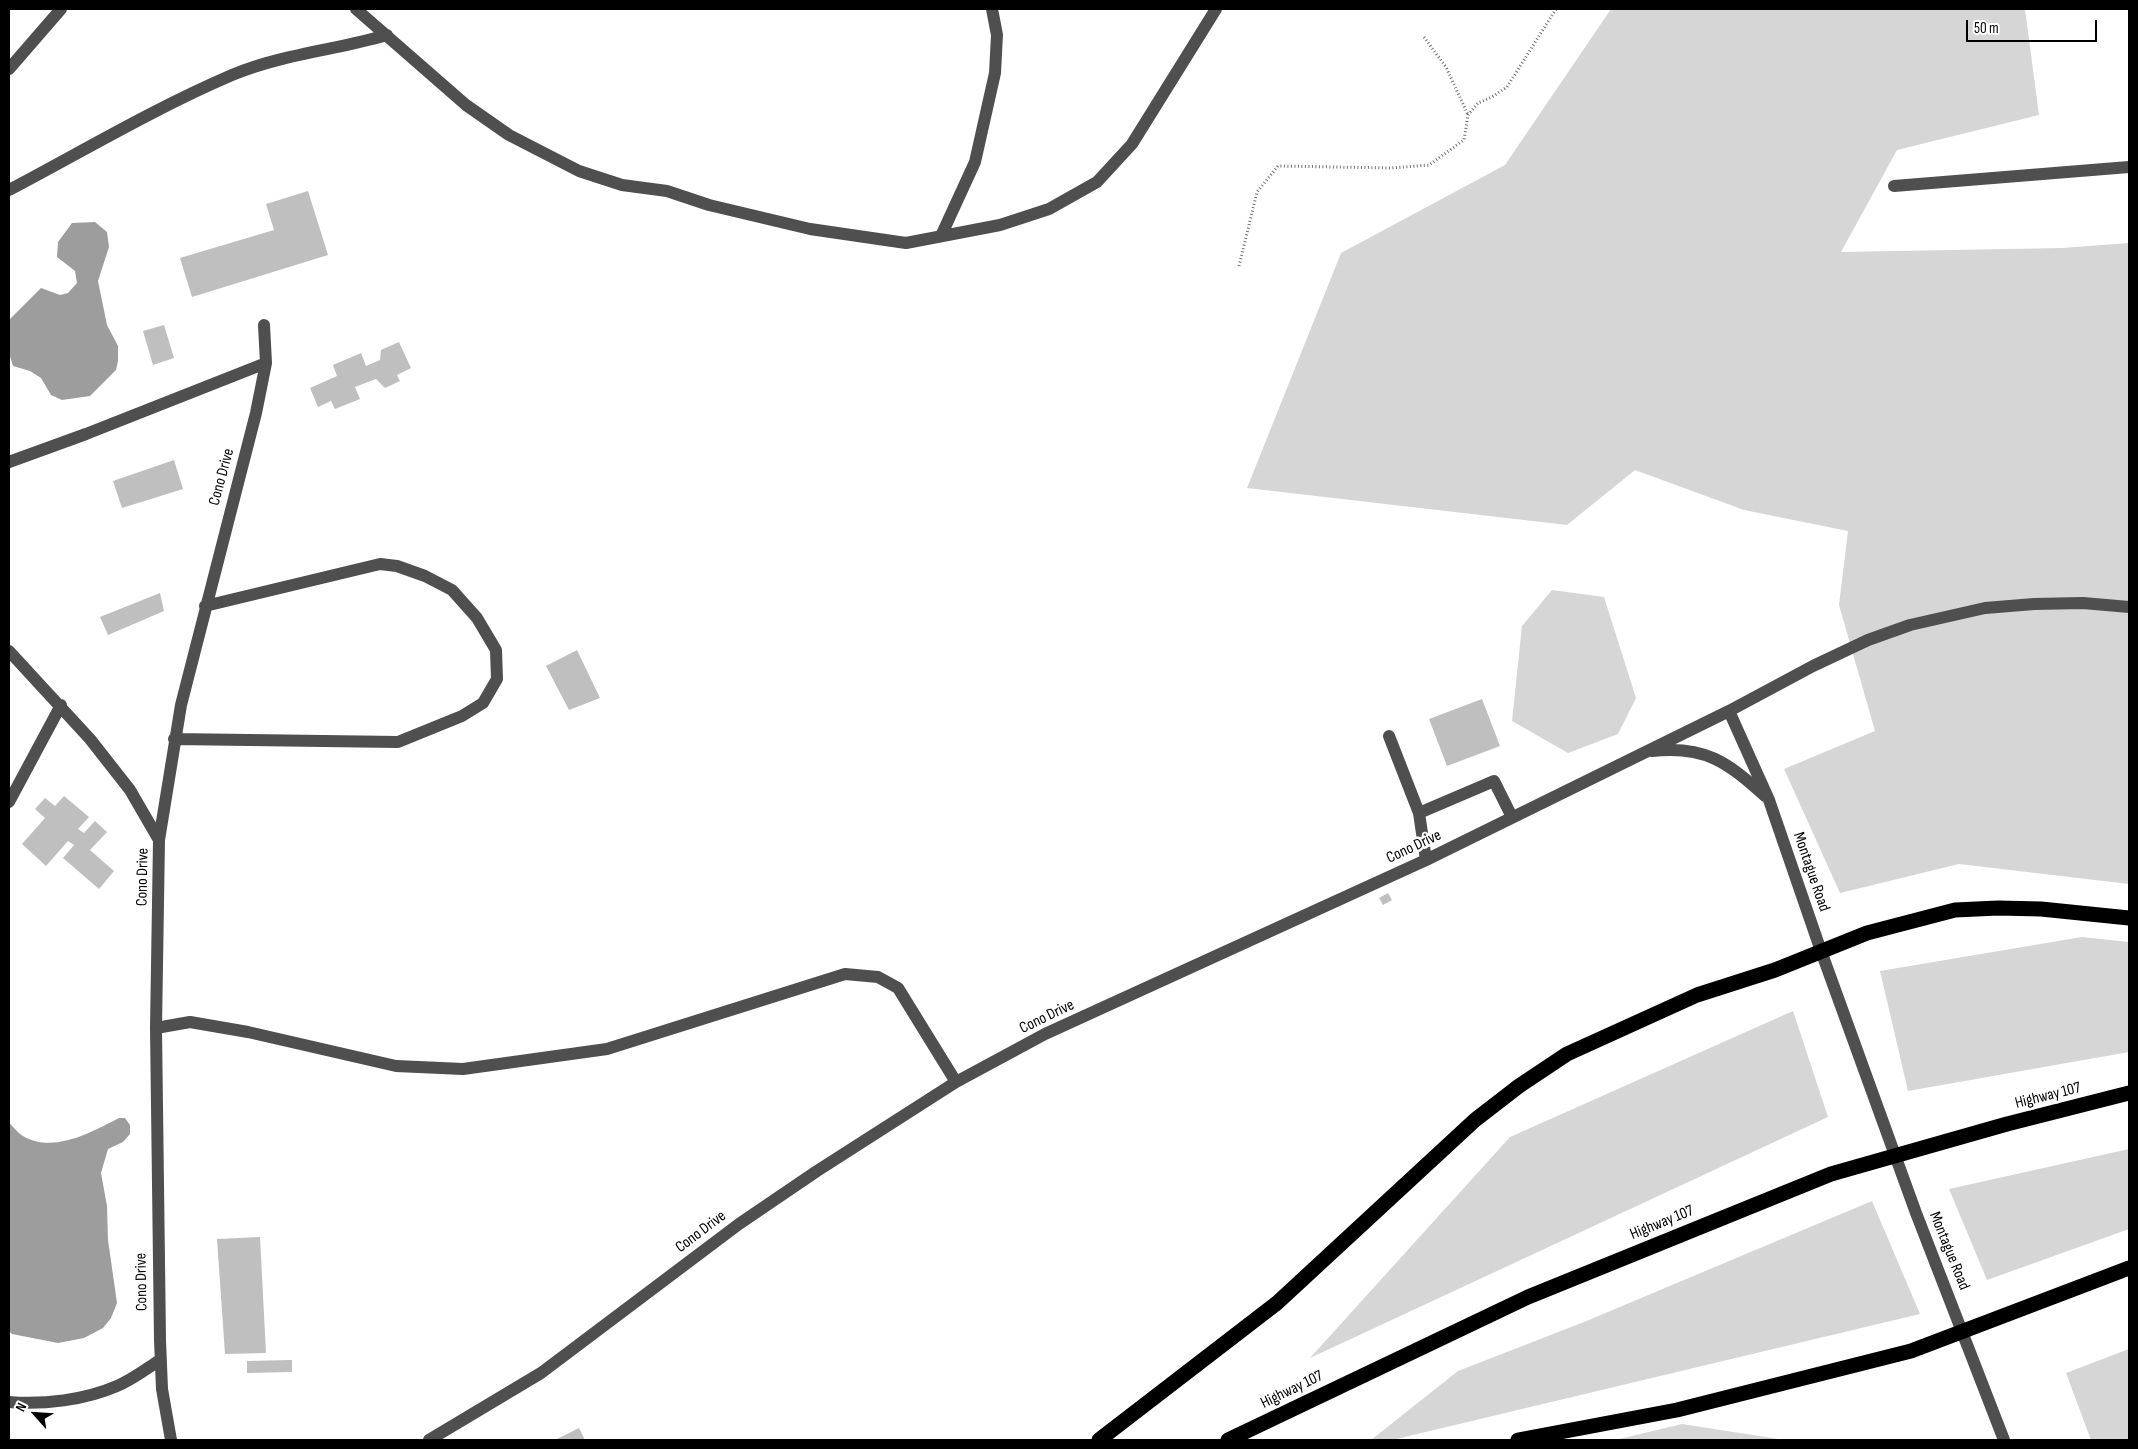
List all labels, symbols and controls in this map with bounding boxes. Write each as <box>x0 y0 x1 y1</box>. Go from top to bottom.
scale bar <box>1968 10 2099 42</box>
text: 50 m <box>1974 19 1999 38</box>
street label: Cono Drive <box>205 446 239 508</box>
street label: Cono Drive <box>1384 826 1444 868</box>
street label: Montague Road <box>1788 830 1834 914</box>
street label: Cono Drive <box>133 848 153 906</box>
street label: Cono Drive <box>1017 996 1077 1038</box>
street label: Highway 107 <box>2013 1079 2083 1113</box>
street label: Highway 107 <box>1627 1202 1697 1244</box>
street label: Cono Drive <box>672 1207 730 1257</box>
street label: Montague Road <box>1925 1209 1973 1293</box>
street label: Cono Drive <box>132 1253 152 1311</box>
street label: Highway 107 <box>1258 1367 1326 1413</box>
north arrow <box>10 1389 60 1439</box>
text: N <box>12 1400 30 1414</box>

